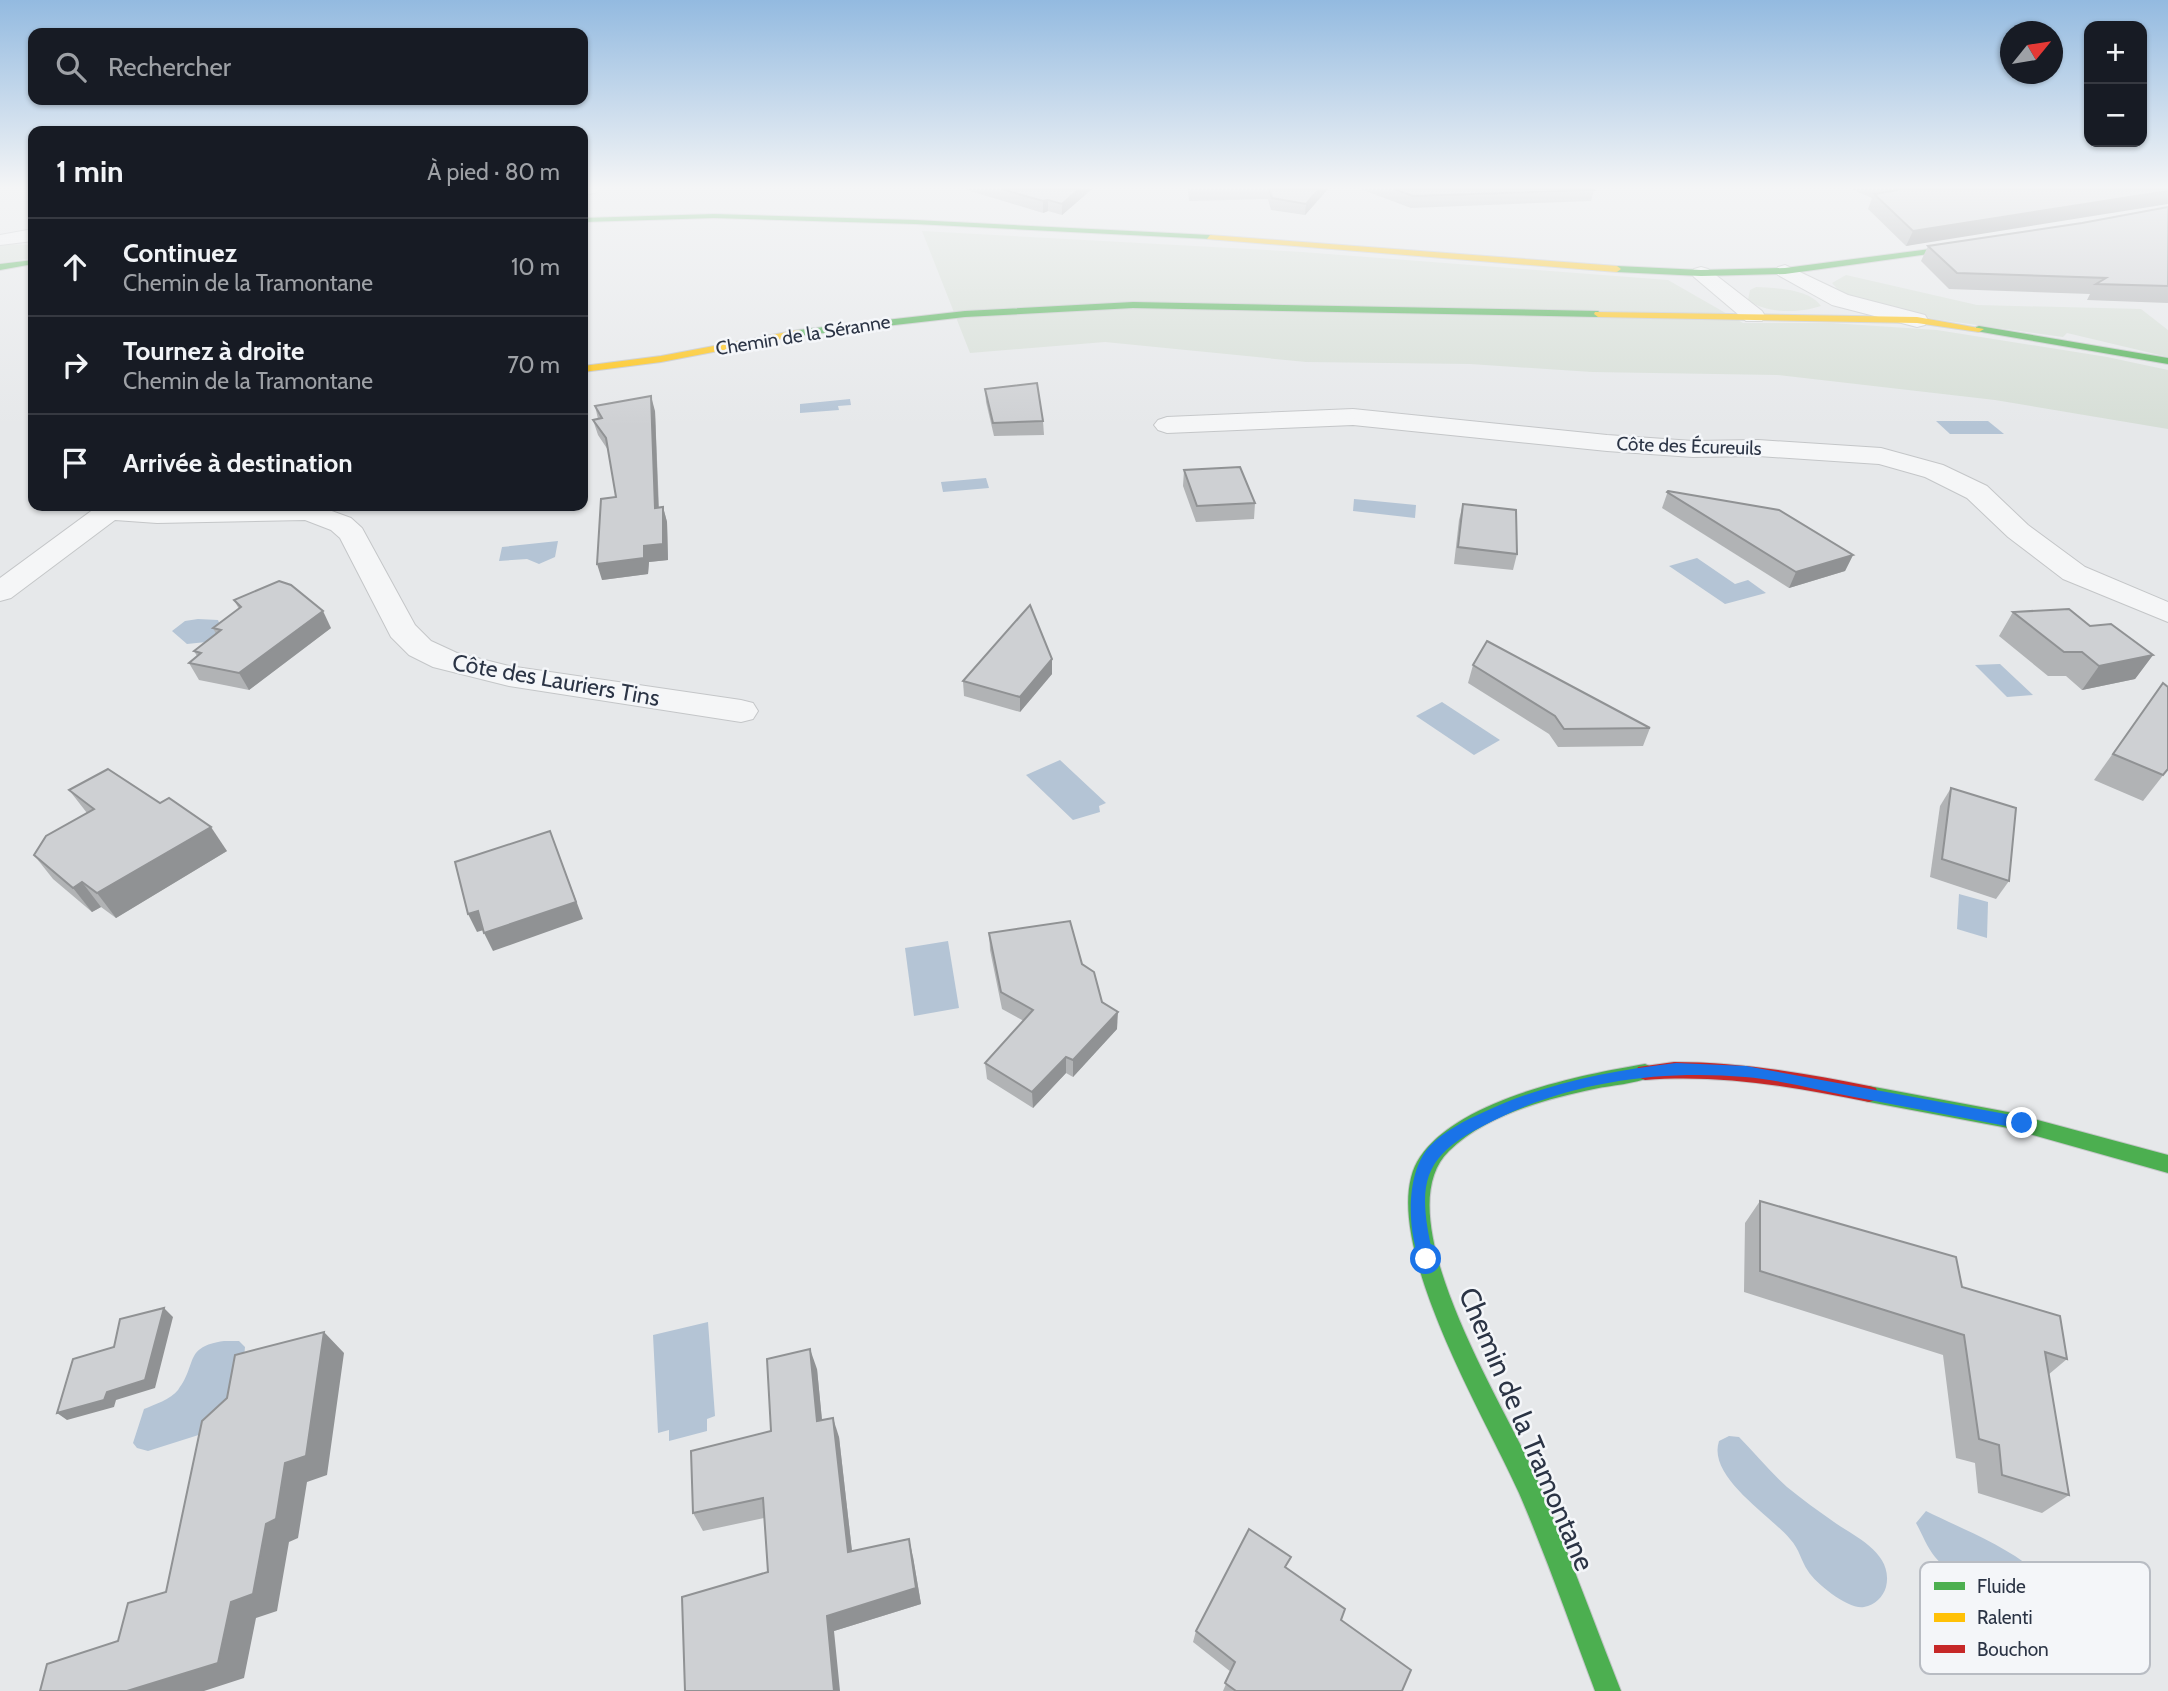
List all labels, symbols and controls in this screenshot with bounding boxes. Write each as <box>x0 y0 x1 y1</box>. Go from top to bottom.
north arrow <box>2000 21 2063 84</box>
map controls <box>2084 21 2147 147</box>
button: + <box>2084 21 2147 84</box>
search box <box>28 28 588 105</box>
icon: search <box>52 48 90 86</box>
text: Rechercher <box>108 51 231 83</box>
button: − <box>2084 84 2147 147</box>
text: 1 min <box>56 153 124 190</box>
text: À pied · 80 m <box>427 158 560 186</box>
text: Continuez <box>123 237 237 269</box>
icon: ahead <box>56 248 94 286</box>
text: 10 m <box>511 253 560 281</box>
text: Chemin de la Tramontane <box>123 269 373 297</box>
street label: Chemin de la Séranne <box>714 310 892 360</box>
text: Tournez à droite <box>123 335 305 367</box>
icon: right <box>56 346 94 384</box>
text: 70 m <box>507 351 560 379</box>
text: Chemin de la Tramontane <box>123 367 373 395</box>
street label: Côte des Écureuils <box>1616 431 1762 460</box>
icon: arrive <box>56 444 94 482</box>
text: Arrivée à destination <box>123 447 353 479</box>
street label: Côte des Lauriers Tins <box>450 648 662 712</box>
route end <box>2006 1107 2037 1138</box>
route start <box>1410 1243 1441 1274</box>
street label: Chemin de la Tramontane <box>1452 1282 1602 1576</box>
legend <box>1920 1562 2150 1674</box>
text: Fluide <box>1977 1575 2026 1598</box>
text: Ralenti <box>1977 1606 2033 1629</box>
text: Bouchon <box>1977 1638 2049 1661</box>

